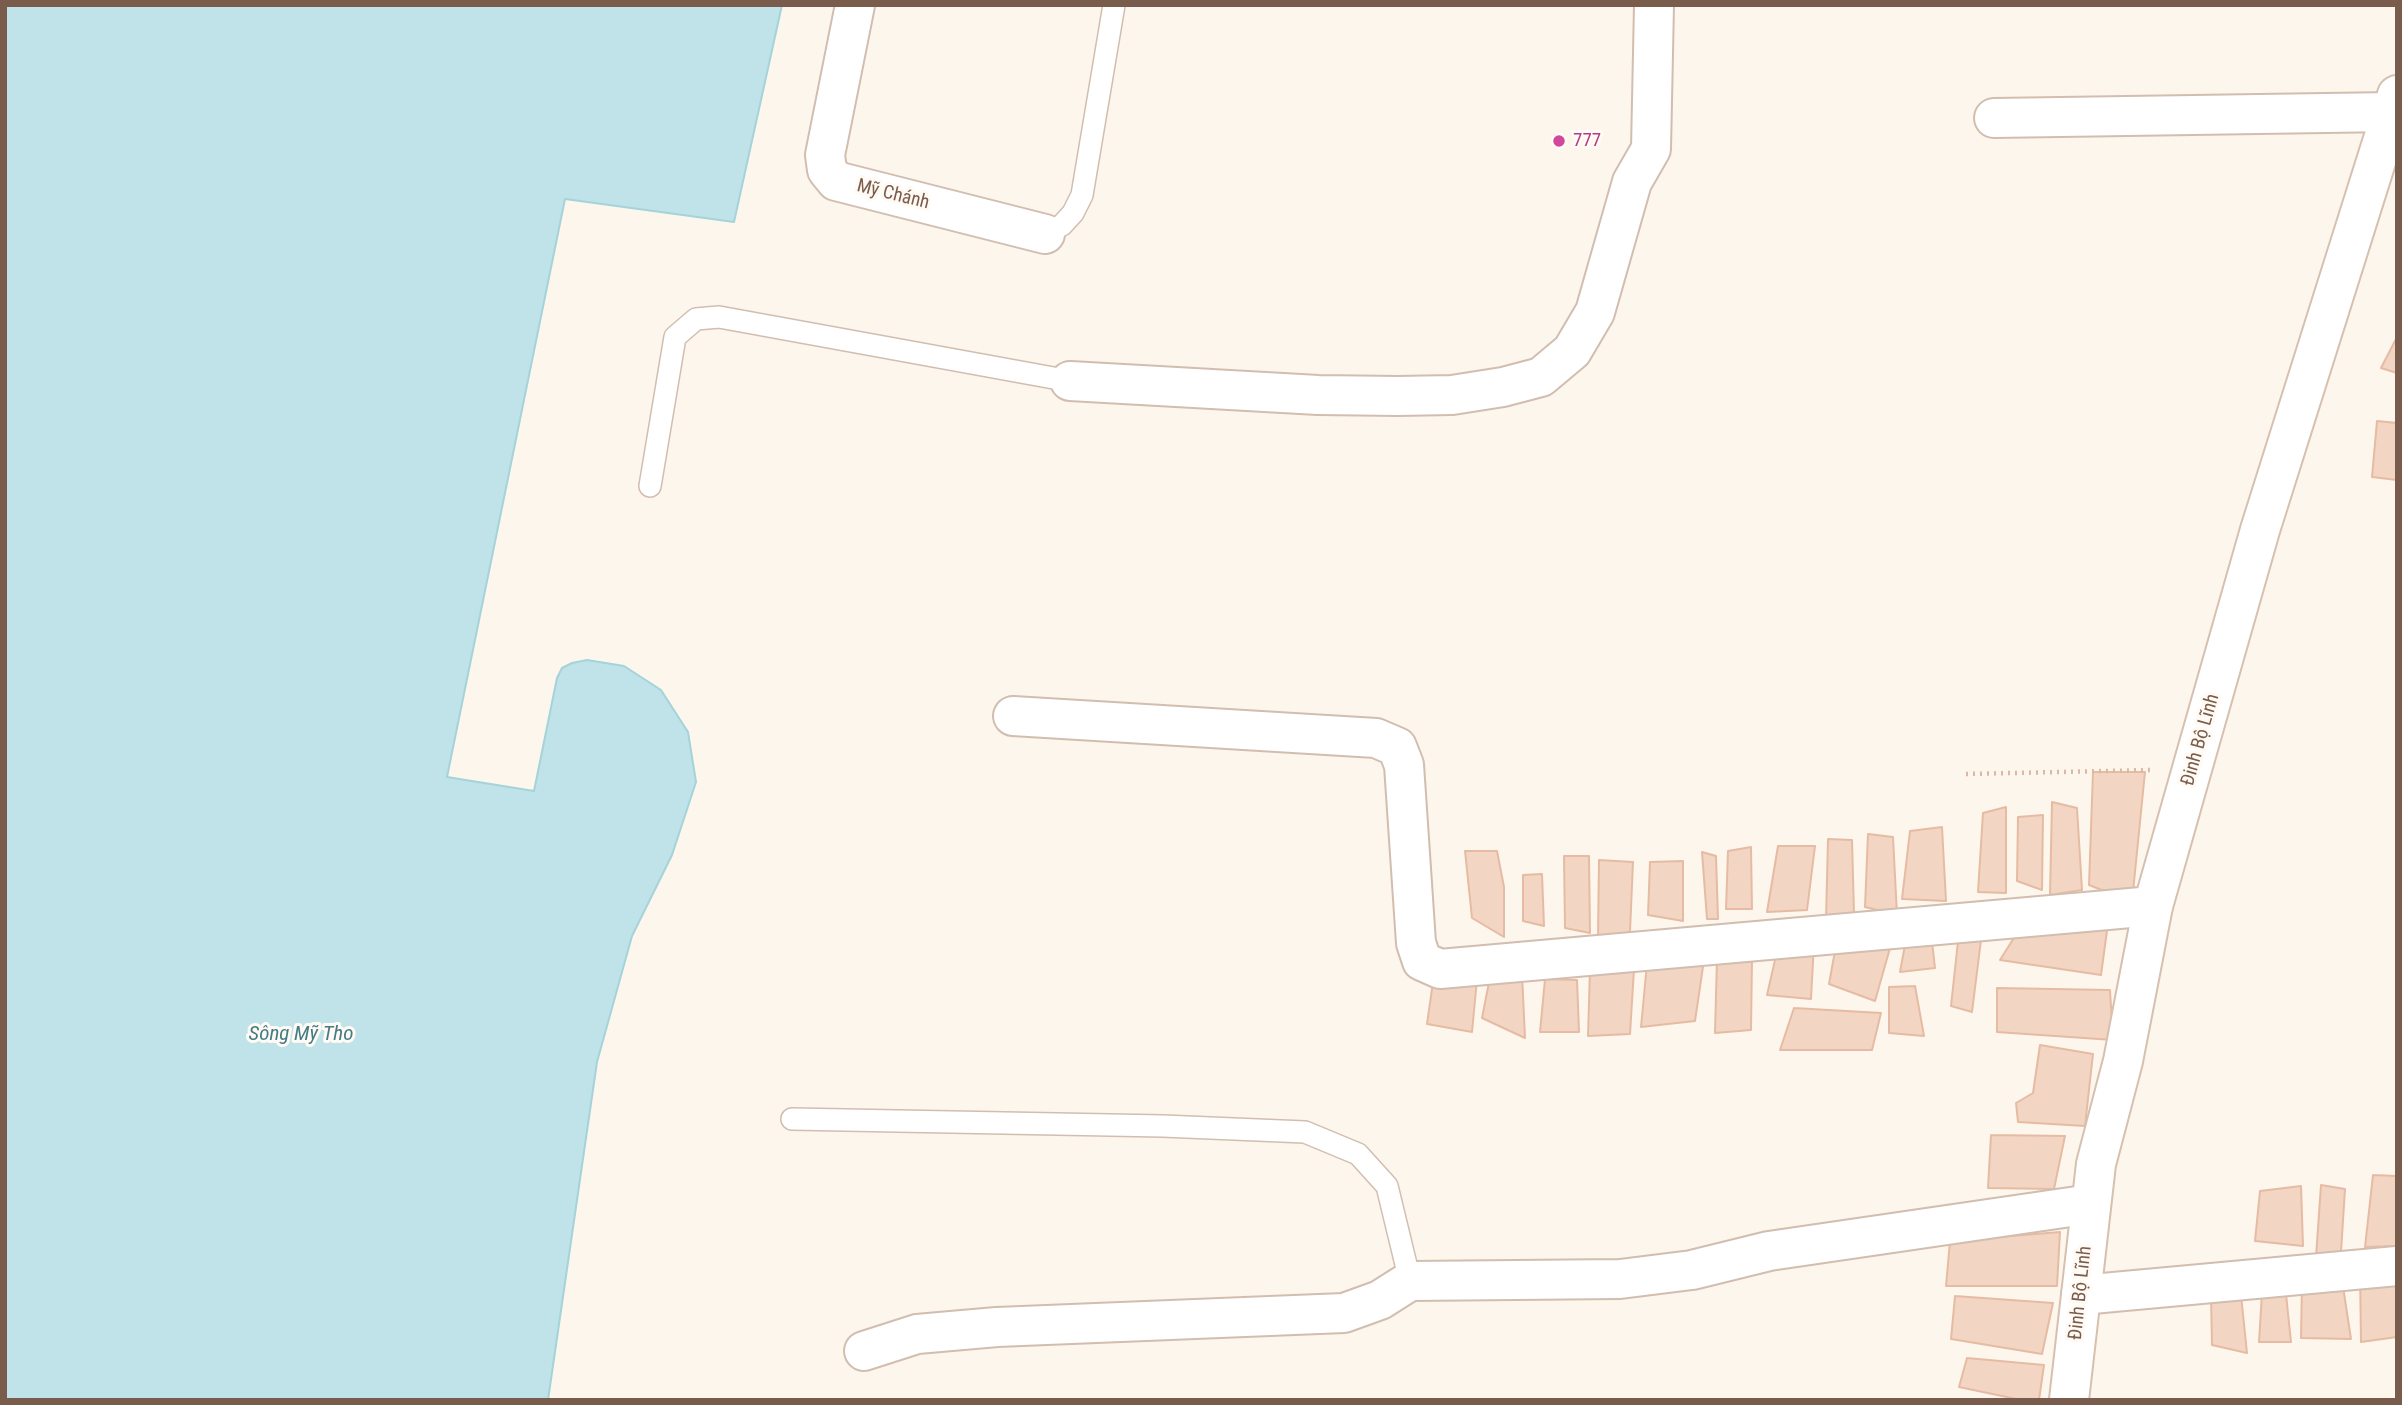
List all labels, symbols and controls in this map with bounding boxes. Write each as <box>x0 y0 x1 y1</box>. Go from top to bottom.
place label: 777 <box>1573 130 1601 152</box>
marker: 777 <box>1551 133 1567 149</box>
street label: Mỹ Chánh <box>854 175 932 215</box>
street label: Đinh Bộ Lĩnh <box>2177 691 2225 789</box>
water label: Sông Mỹ Tho <box>249 1022 353 1048</box>
street label: Đinh Bộ Lĩnh <box>2065 1245 2097 1341</box>

